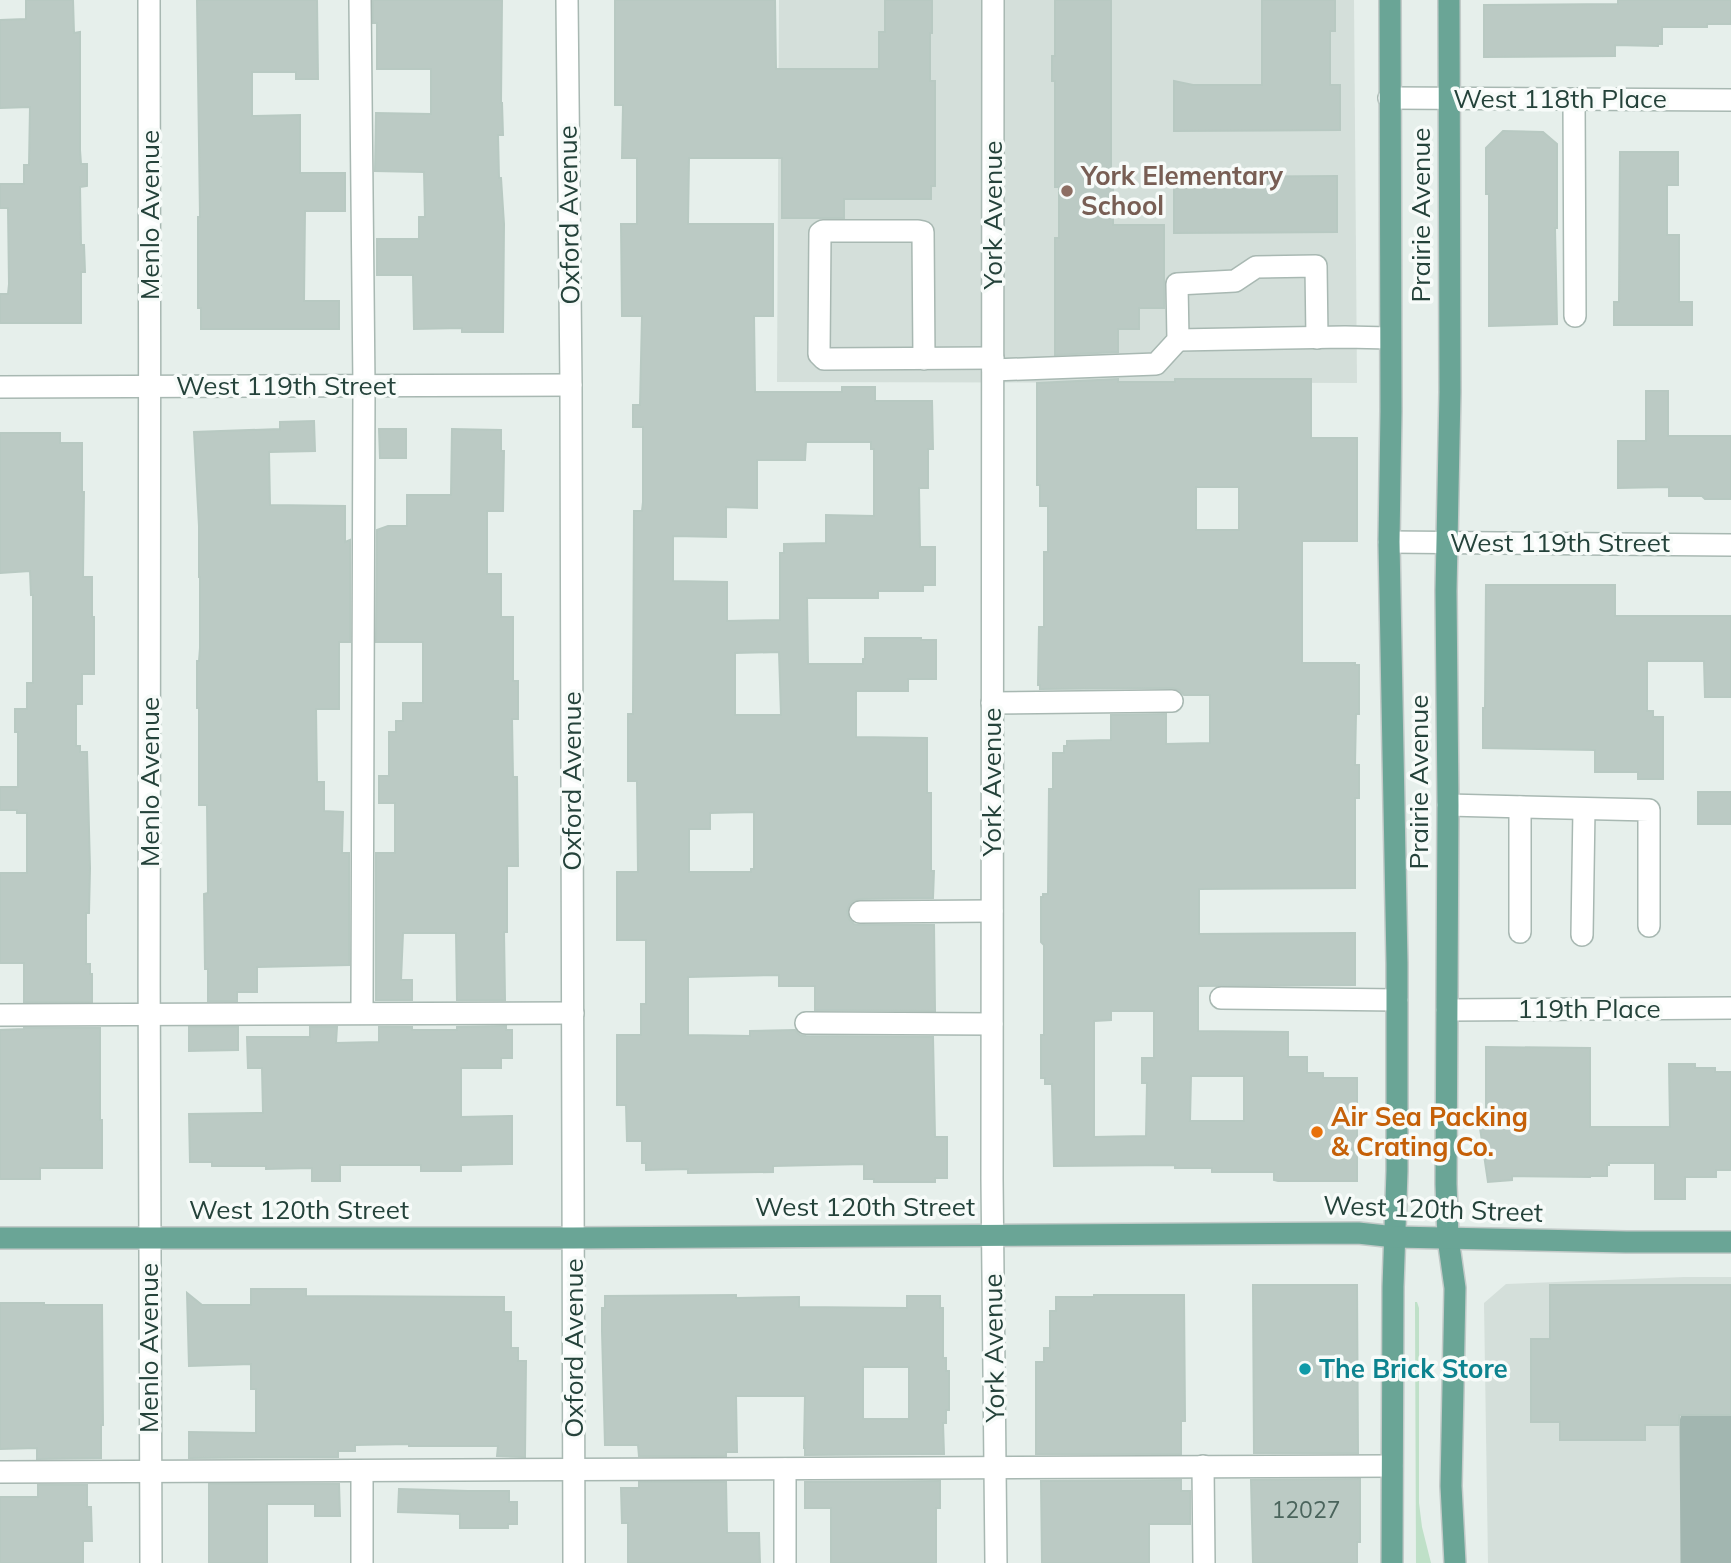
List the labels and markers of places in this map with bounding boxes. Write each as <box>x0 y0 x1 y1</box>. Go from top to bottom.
place label: York Elementary School <box>1080 159 1284 222</box>
marker: York Elementary School <box>1059 183 1075 199</box>
place label: Air Sea Packing & Crating Co. <box>1331 1100 1528 1163</box>
marker: Air Sea Packing & Crating Co. <box>1309 1124 1325 1140</box>
place label: The Brick Store <box>1319 1352 1508 1385</box>
marker: The Brick Store <box>1297 1361 1313 1377</box>

